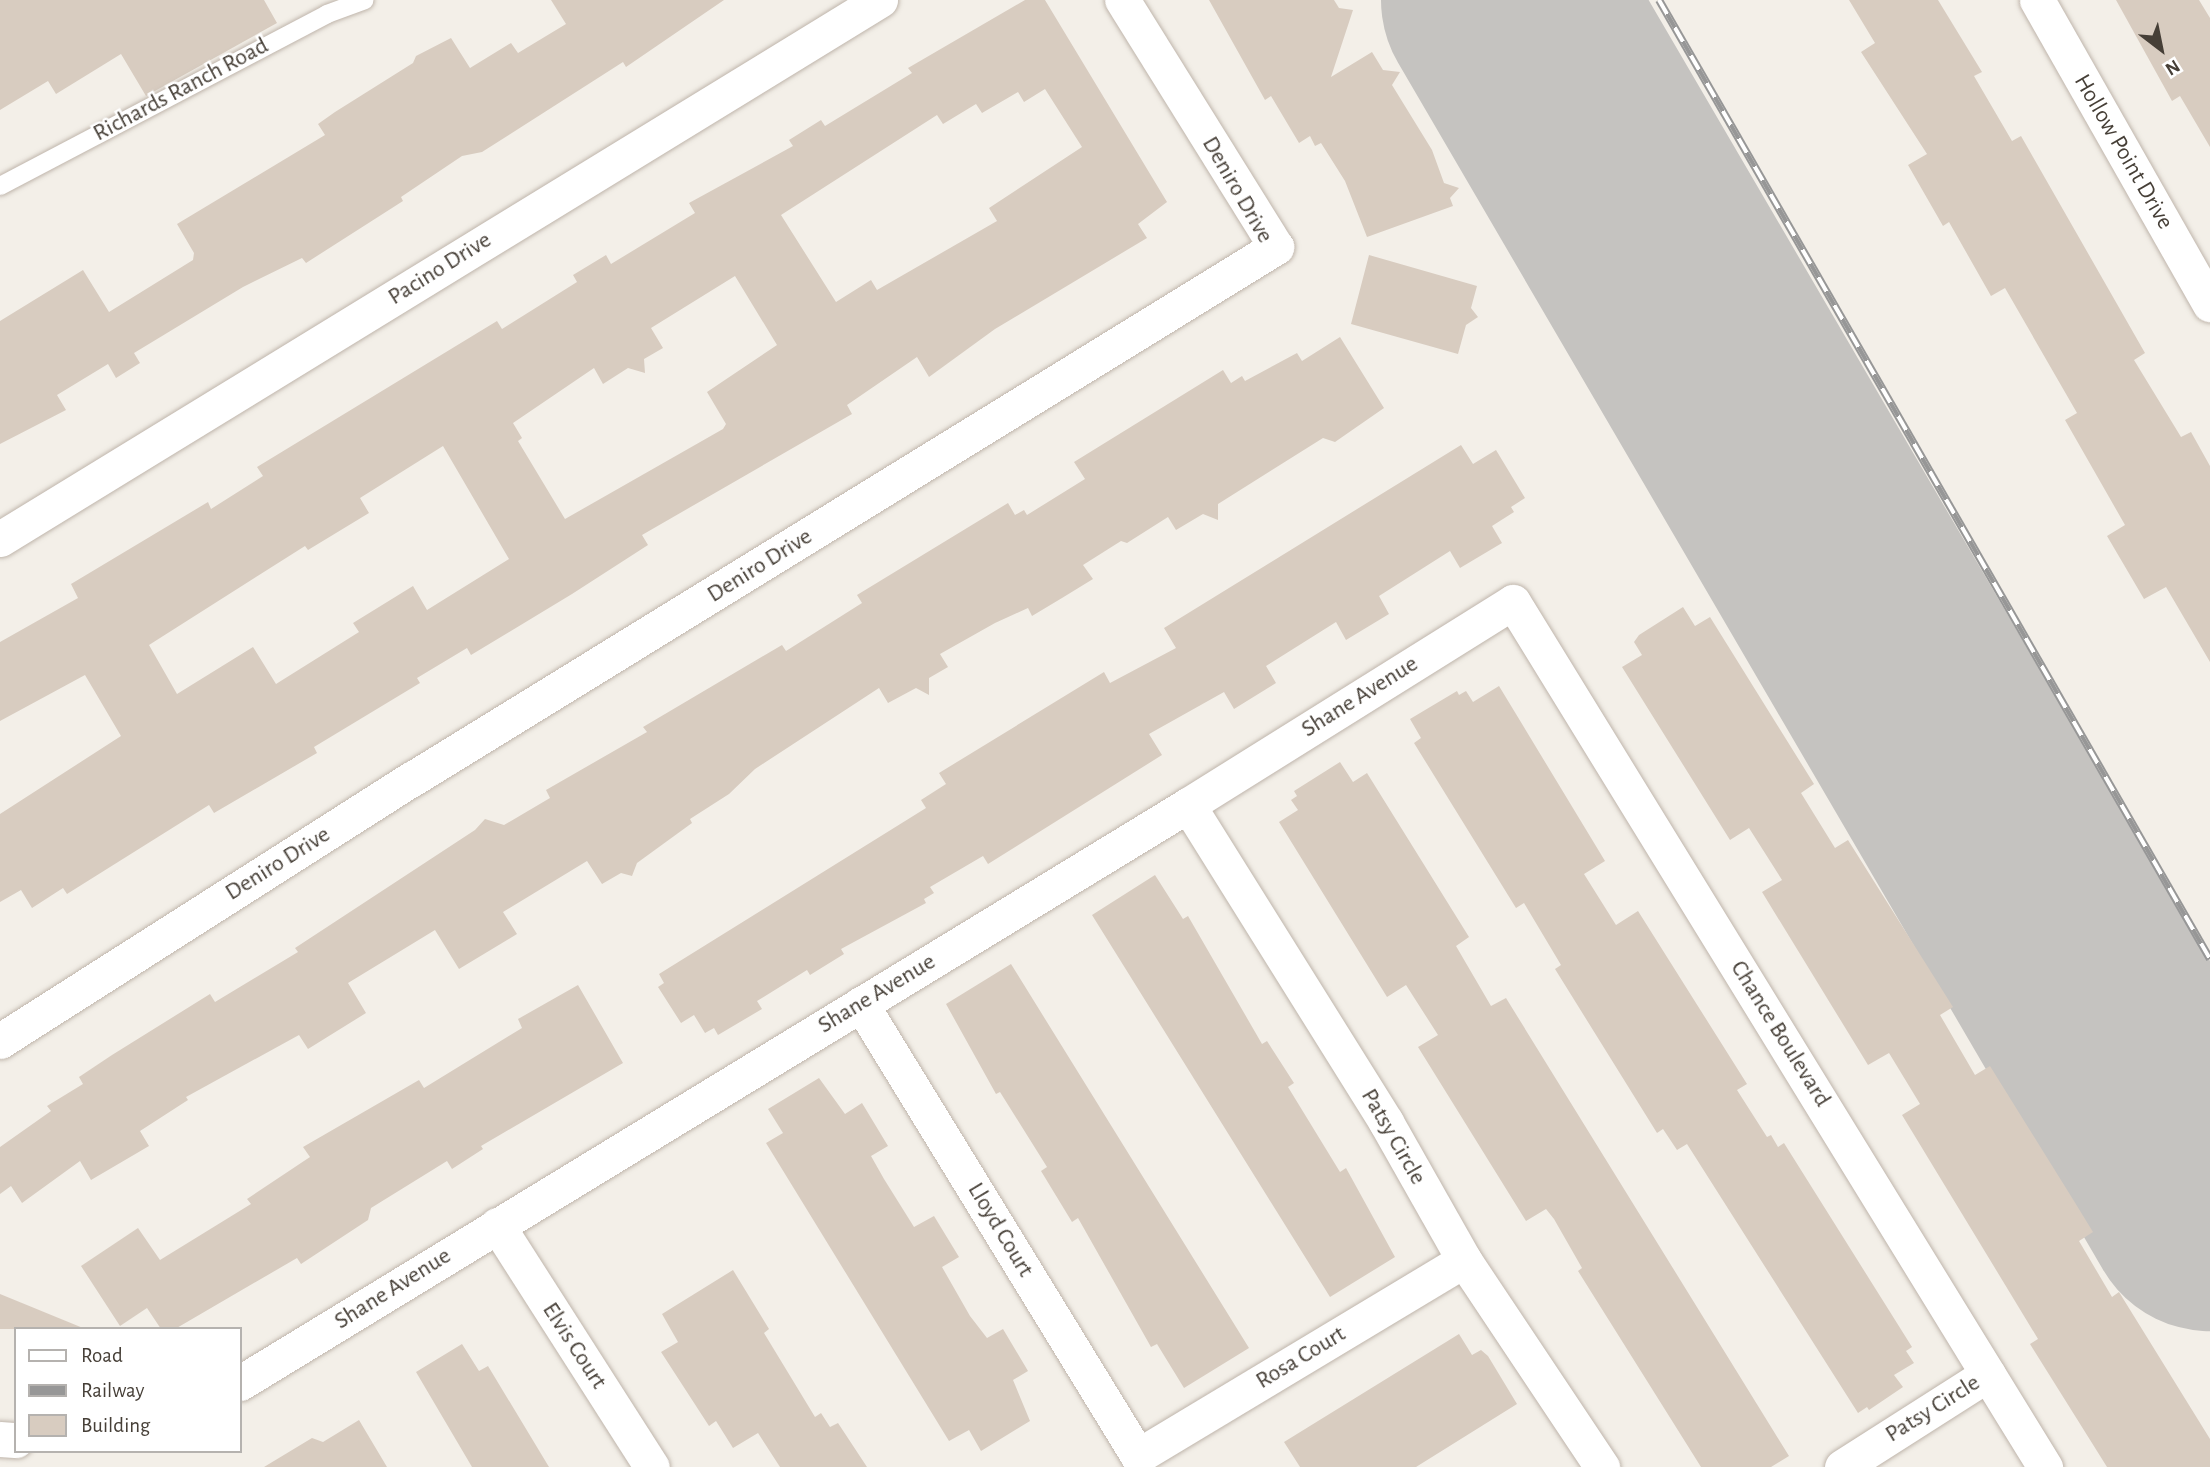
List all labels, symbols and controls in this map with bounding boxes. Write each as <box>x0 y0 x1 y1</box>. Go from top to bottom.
north arrow <box>2126 14 2196 84</box>
street label: Richards Ranch Road <box>89 32 273 148</box>
text: N <box>2162 56 2183 79</box>
street label: Hollow Point Drive <box>2067 69 2179 235</box>
street label: Deniro Drive <box>1195 132 1279 248</box>
street label: Pacino Drive <box>383 226 497 312</box>
street label: Deniro Drive <box>702 522 818 610</box>
street label: Shane Avenue <box>1296 650 1424 744</box>
street label: Deniro Drive <box>220 820 336 908</box>
street label: Shane Avenue <box>813 948 941 1040</box>
street label: Chance Boulevard <box>1724 956 1836 1112</box>
street label: Patsy Circle <box>1354 1084 1432 1190</box>
street label: Lloyd Court <box>961 1178 1039 1282</box>
street label: Shane Avenue <box>329 1242 457 1336</box>
street label: Elvis Court <box>535 1297 613 1395</box>
street label: Rosa Court <box>1251 1320 1351 1396</box>
legend <box>14 1327 242 1453</box>
text: Road <box>81 1345 123 1366</box>
street label: Patsy Circle <box>1880 1369 1986 1449</box>
text: Railway <box>81 1380 144 1401</box>
text: Building <box>81 1415 150 1436</box>

